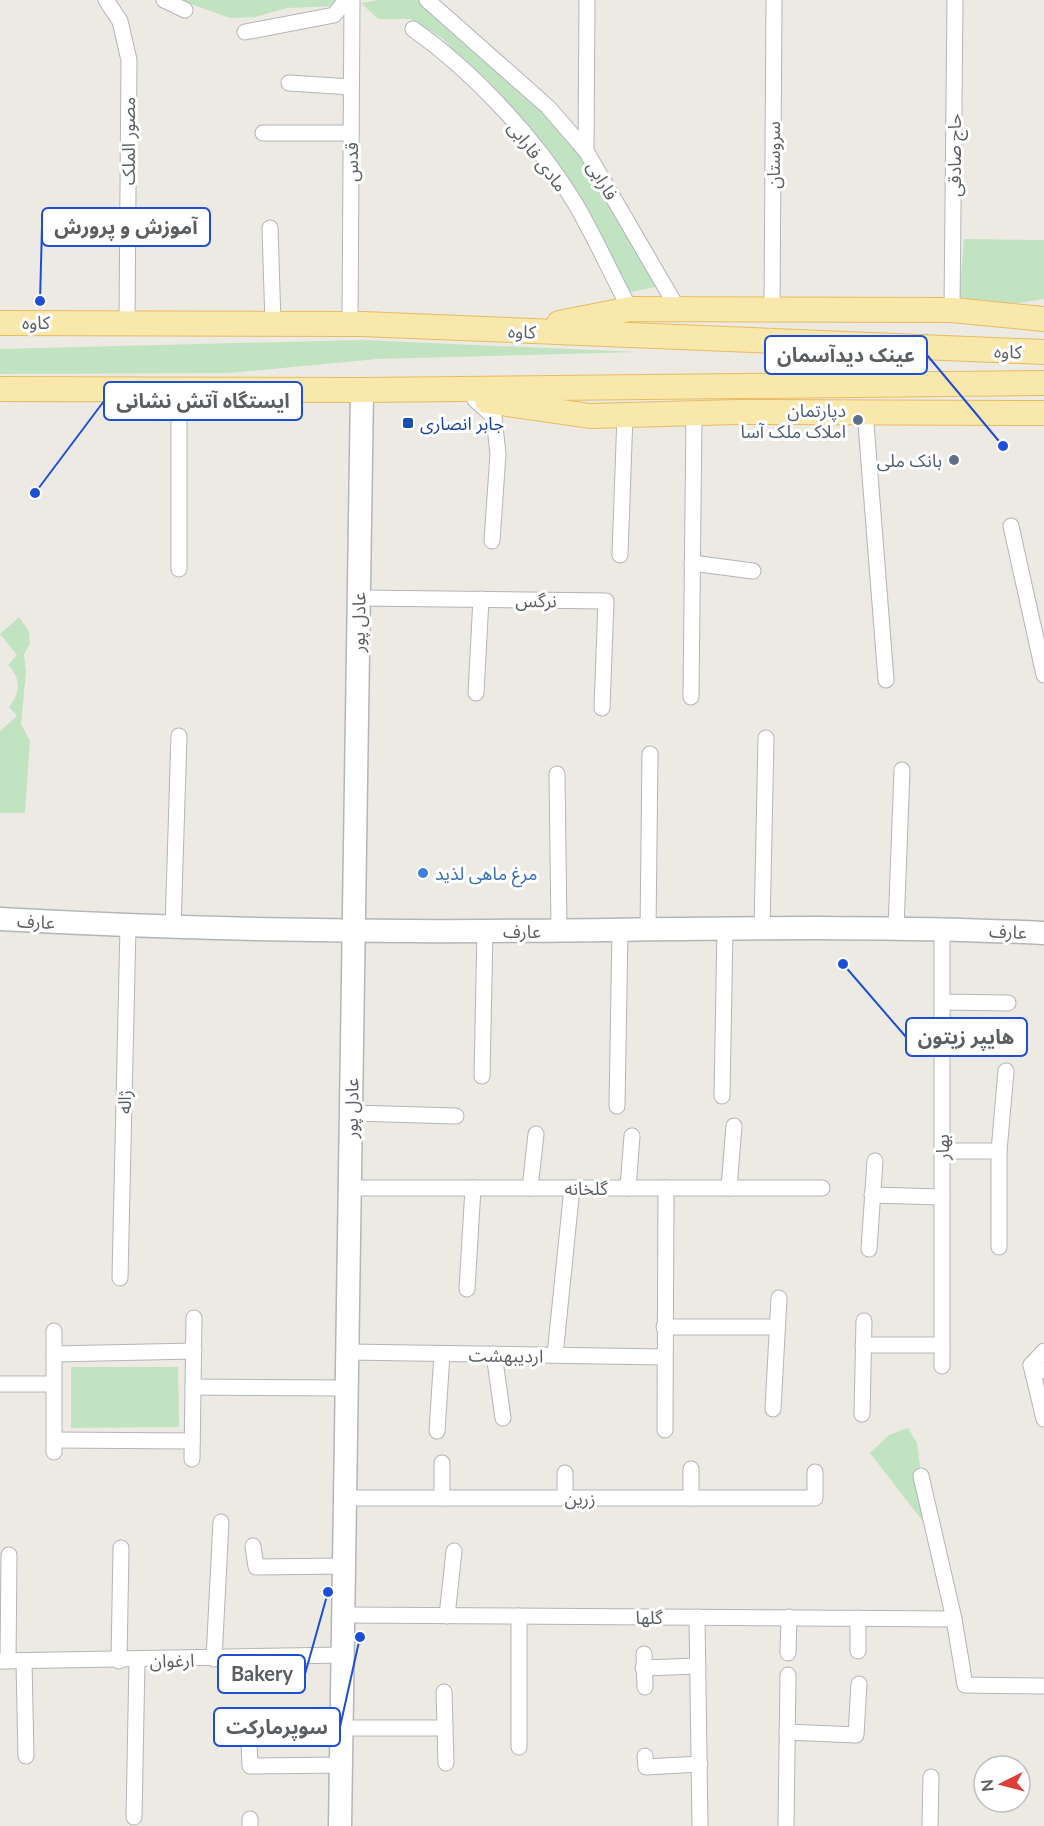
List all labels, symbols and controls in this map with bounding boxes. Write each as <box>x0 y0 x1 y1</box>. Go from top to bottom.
street label: مصور الملک <box>117 97 140 185</box>
street label: حاج صادقی <box>943 113 968 197</box>
street label: مادی فارابی <box>503 116 572 196</box>
street label: سروستان <box>762 121 785 189</box>
street label: قدس <box>340 142 363 182</box>
street label: فارابی <box>582 156 623 204</box>
callout: آموزش و پرورش <box>42 208 210 246</box>
text: آموزش و پرورش <box>54 214 198 241</box>
street label: کاوه <box>22 311 51 333</box>
street label: کاوه <box>508 320 537 343</box>
callout: عینک دیدآسمان <box>765 336 927 374</box>
street label: کاوه <box>994 340 1023 363</box>
text: عینک دیدآسمان <box>777 342 915 367</box>
callout: ایستگاه آتش نشانی <box>104 382 302 420</box>
text: ایستگاه آتش نشانی <box>116 388 290 413</box>
place label: دپارتمان املاک ملک آسا <box>741 399 846 442</box>
place label: جابر انصاری <box>420 412 504 435</box>
marker: دپارتمان املاک ملک آسا <box>851 413 865 427</box>
marker: جابر انصاری <box>401 416 415 430</box>
place label: بانک ملی <box>877 449 942 472</box>
marker: بانک ملی <box>947 453 961 467</box>
street label: نرگس <box>515 589 557 612</box>
street label: عادل پور <box>346 592 371 653</box>
place label: مرغ ماهی لذید <box>435 862 537 888</box>
marker: مرغ ماهی لذید <box>416 866 430 880</box>
street label: عارف <box>16 909 56 934</box>
street label: عارف <box>988 919 1028 944</box>
street label: عارف <box>503 920 541 943</box>
callout: هایپر زیتون <box>906 1018 1027 1056</box>
text: هایپر زیتون <box>918 1024 1014 1051</box>
street label: عادل پور <box>339 1078 364 1139</box>
street label: ژاله <box>113 1090 136 1114</box>
street label: بهار <box>931 1134 954 1161</box>
street label: گلخانه <box>564 1177 608 1199</box>
street label: اردیبهشت <box>468 1343 543 1368</box>
street label: زرین <box>564 1487 596 1510</box>
street label: گلها <box>635 1606 663 1628</box>
street label: ارغوان <box>150 1649 195 1672</box>
callout: Bakery <box>218 1655 305 1693</box>
text: Bakery <box>231 1661 293 1685</box>
callout: سوپرمارکت <box>214 1708 340 1746</box>
text: سوپرمارکت <box>226 1714 328 1741</box>
north arrow <box>972 1754 1032 1814</box>
text: N <box>976 1778 997 1793</box>

